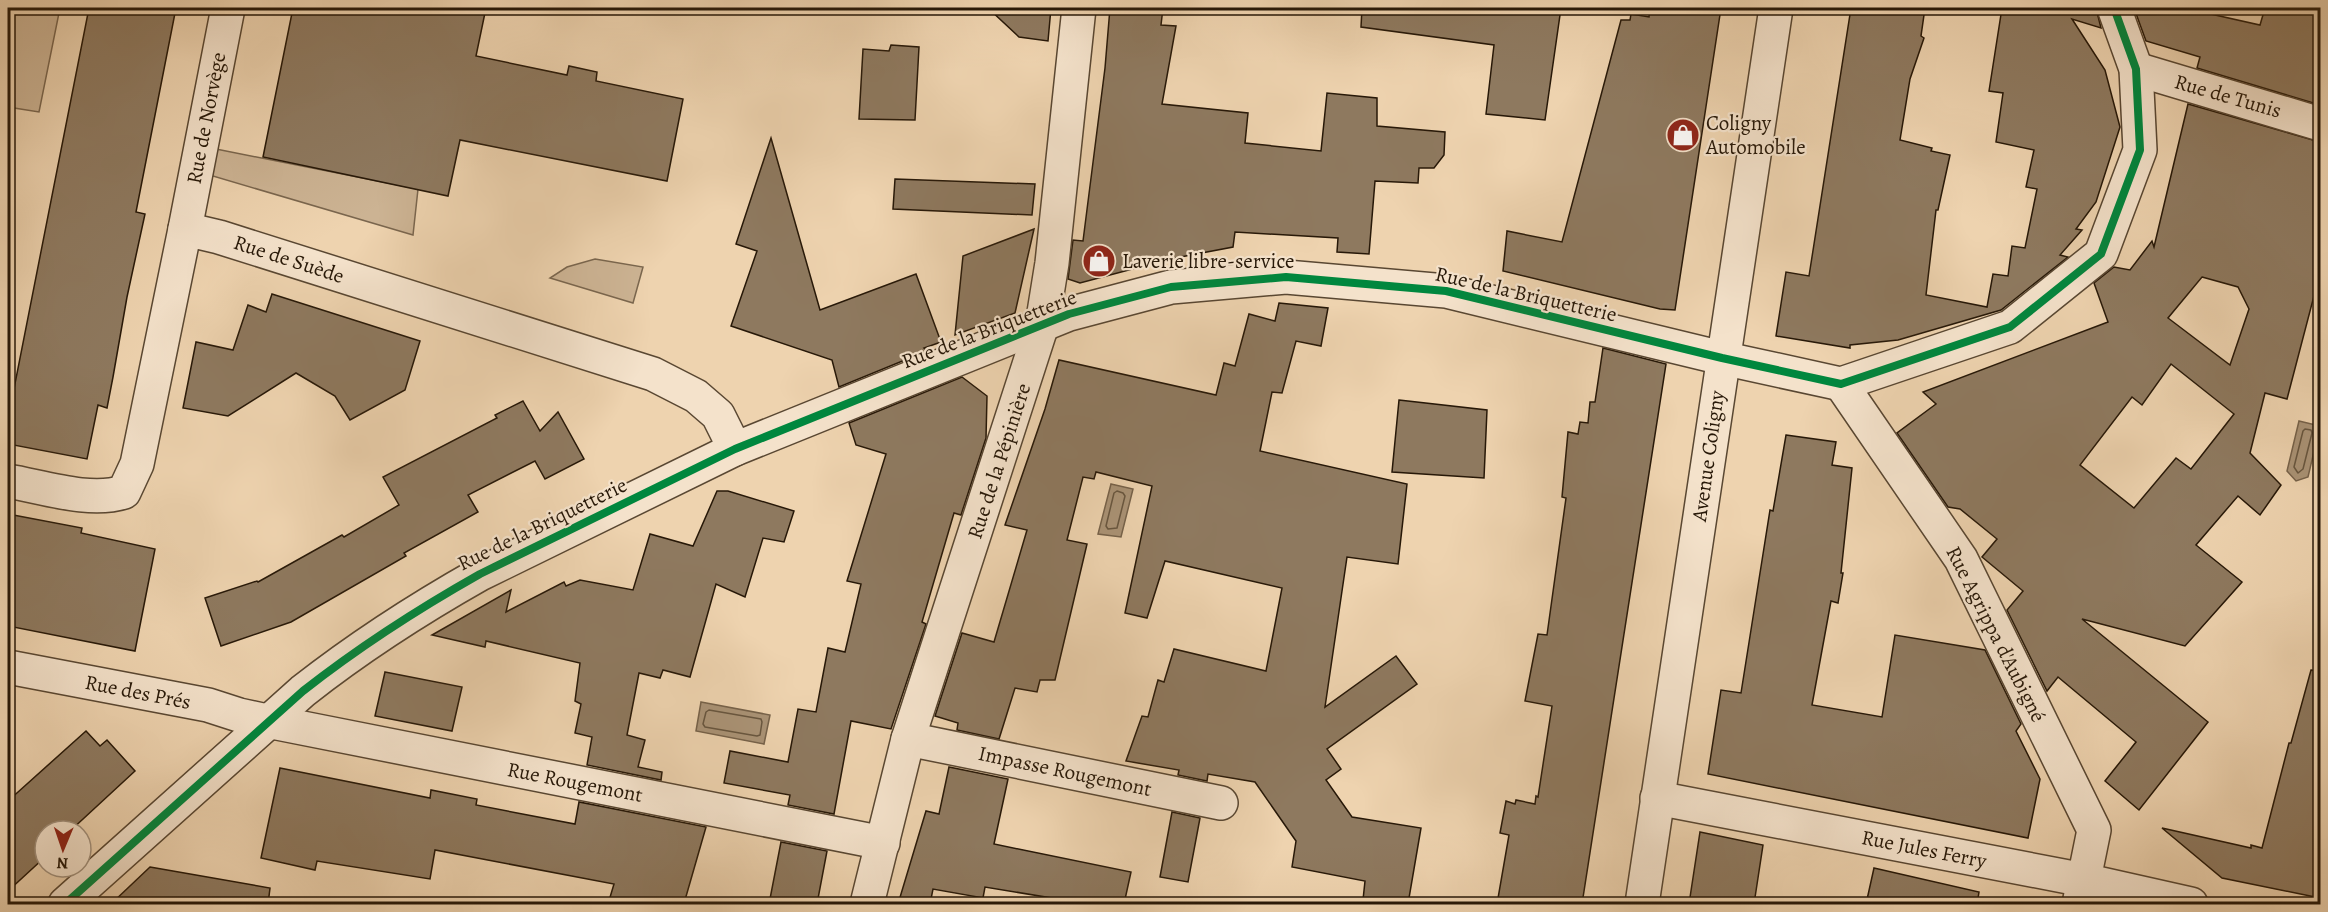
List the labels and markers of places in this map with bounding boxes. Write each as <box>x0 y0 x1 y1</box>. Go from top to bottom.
place label: Coligny Automobile <box>1705 109 1806 161</box>
shop icon: Coligny Automobile <box>1665 117 1701 153</box>
shop icon: Laverie libre-service <box>1081 243 1117 279</box>
place label: Laverie libre-service <box>1122 247 1294 275</box>

